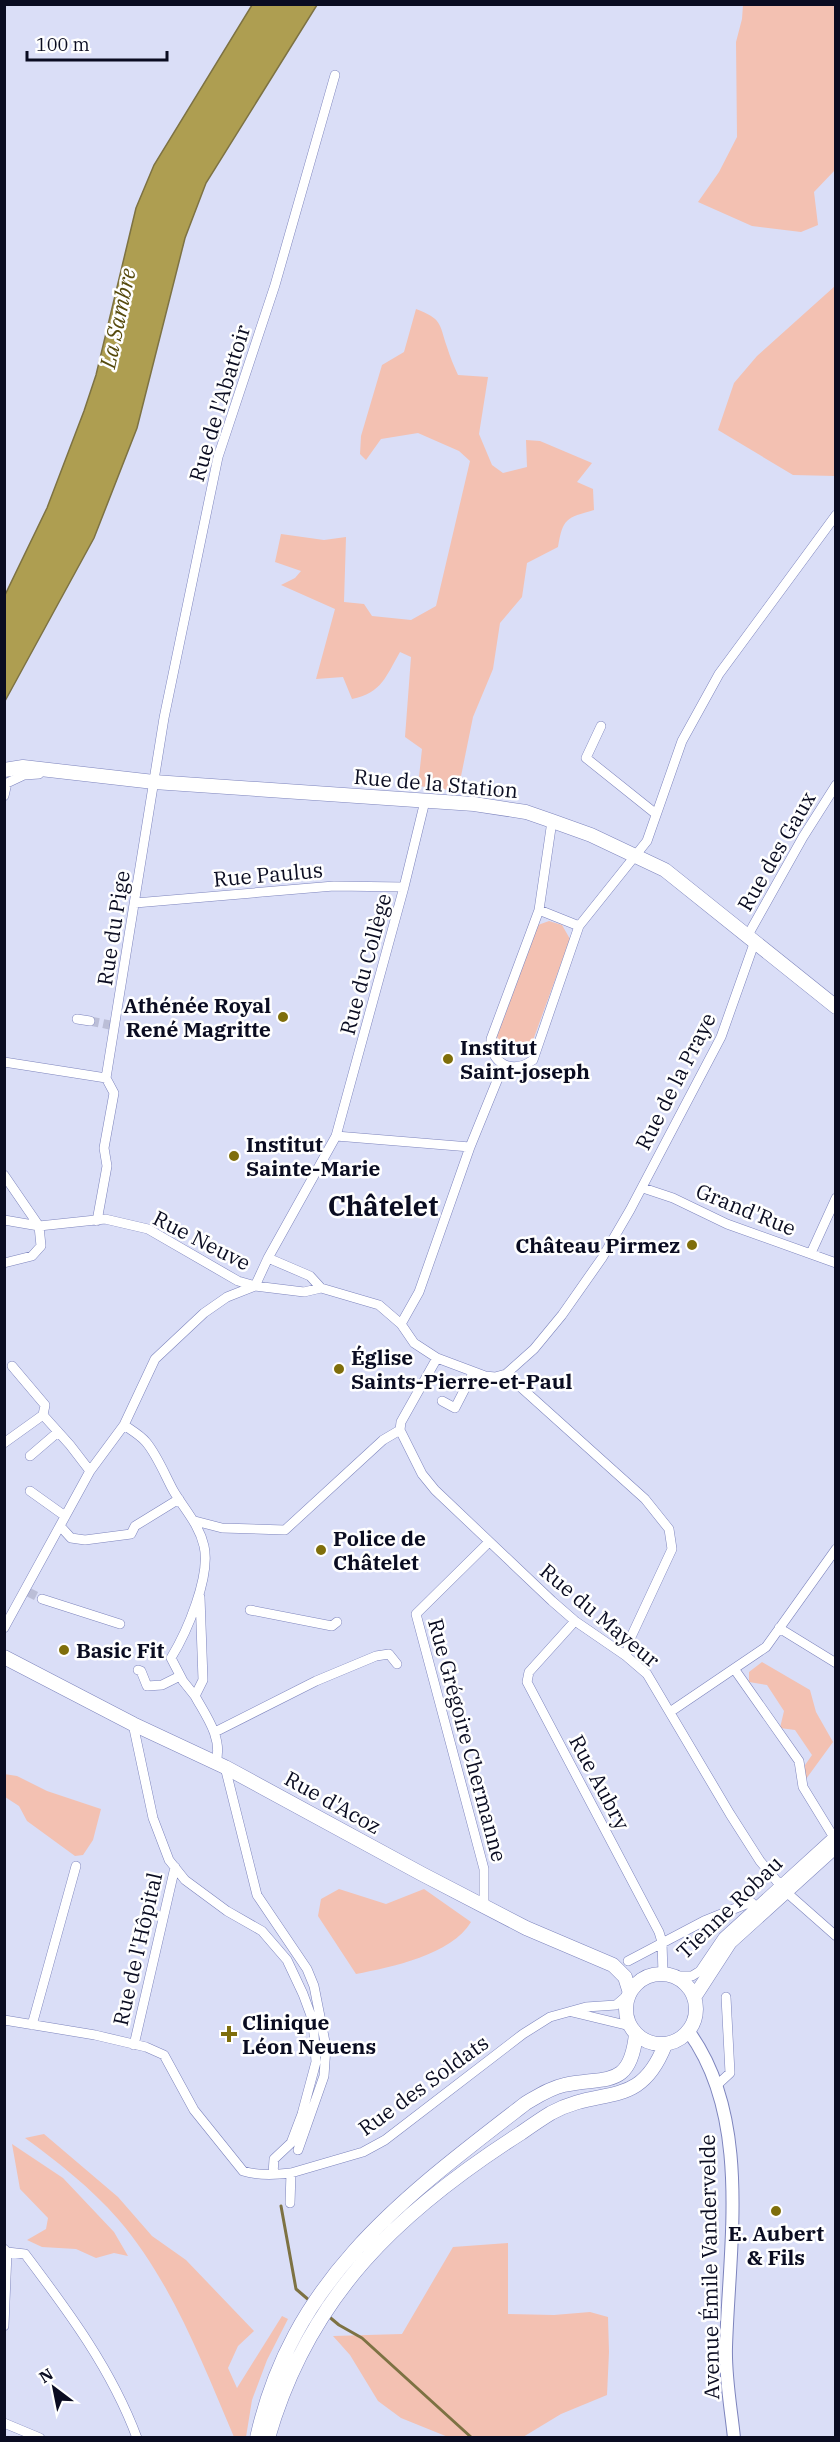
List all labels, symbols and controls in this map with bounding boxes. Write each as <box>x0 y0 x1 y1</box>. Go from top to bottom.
scale bar <box>27 24 166 62</box>
text: 100 m <box>36 33 90 56</box>
water label: La Sambre <box>92 265 142 372</box>
street label: Rue de l'Abattoir <box>182 321 256 485</box>
street label: Rue de la Station <box>353 762 519 804</box>
street label: Rue des Gaux <box>730 786 822 916</box>
street label: Rue Paulus <box>212 855 324 893</box>
street label: Rue du Pige <box>90 868 136 988</box>
street label: Rue du Collège <box>333 890 397 1038</box>
place label: Athénée Royal René Magritte <box>123 991 271 1043</box>
street label: Rue de la Praye <box>628 1008 722 1154</box>
marker: Athénée Royal René Magritte <box>276 1010 290 1024</box>
place label: Institut Saint-joseph <box>460 1033 590 1085</box>
marker: Institut Saint-joseph <box>441 1052 455 1066</box>
place label: Institut Sainte-Marie <box>246 1130 381 1182</box>
marker: Institut Sainte-Marie <box>227 1149 241 1163</box>
street label: Grand'Rue <box>692 1176 800 1242</box>
district label: Châtelet <box>328 1188 438 1223</box>
street label: Rue Neuve <box>148 1203 256 1277</box>
place label: Château Pirmez <box>515 1231 680 1259</box>
marker: Château Pirmez <box>685 1238 699 1252</box>
place label: Église Saints-Pierre-et-Paul <box>351 1343 572 1395</box>
marker: Église Saints-Pierre-et-Paul <box>332 1362 346 1376</box>
place label: Police de Châtelet <box>333 1524 426 1576</box>
marker: Police de Châtelet <box>314 1543 328 1557</box>
street label: Rue du Mayeur <box>534 1557 666 1674</box>
street label: Rue Grégoire Chermanne <box>422 1615 514 1865</box>
place label: Basic Fit <box>76 1636 165 1664</box>
marker: Basic Fit <box>57 1643 71 1657</box>
street label: Rue Aubry <box>563 1730 637 1835</box>
street label: Rue d'Acoz <box>280 1764 386 1840</box>
street label: Tienne Robau <box>670 1849 788 1965</box>
street label: Rue de l'Hôpital <box>106 1870 168 2028</box>
place label: Clinique Léon Neuens <box>242 2008 376 2060</box>
marker: Clinique Léon Neuens <box>220 2025 238 2043</box>
street label: Rue des Soldats <box>352 2028 494 2142</box>
street label: Avenue Émile Vandervelde <box>693 2134 725 2400</box>
marker: E. Aubert & Fils <box>769 2204 783 2218</box>
place label: E. Aubert & Fils <box>728 2219 824 2271</box>
north arrow <box>24 2358 84 2418</box>
text: N <box>35 2363 57 2387</box>

